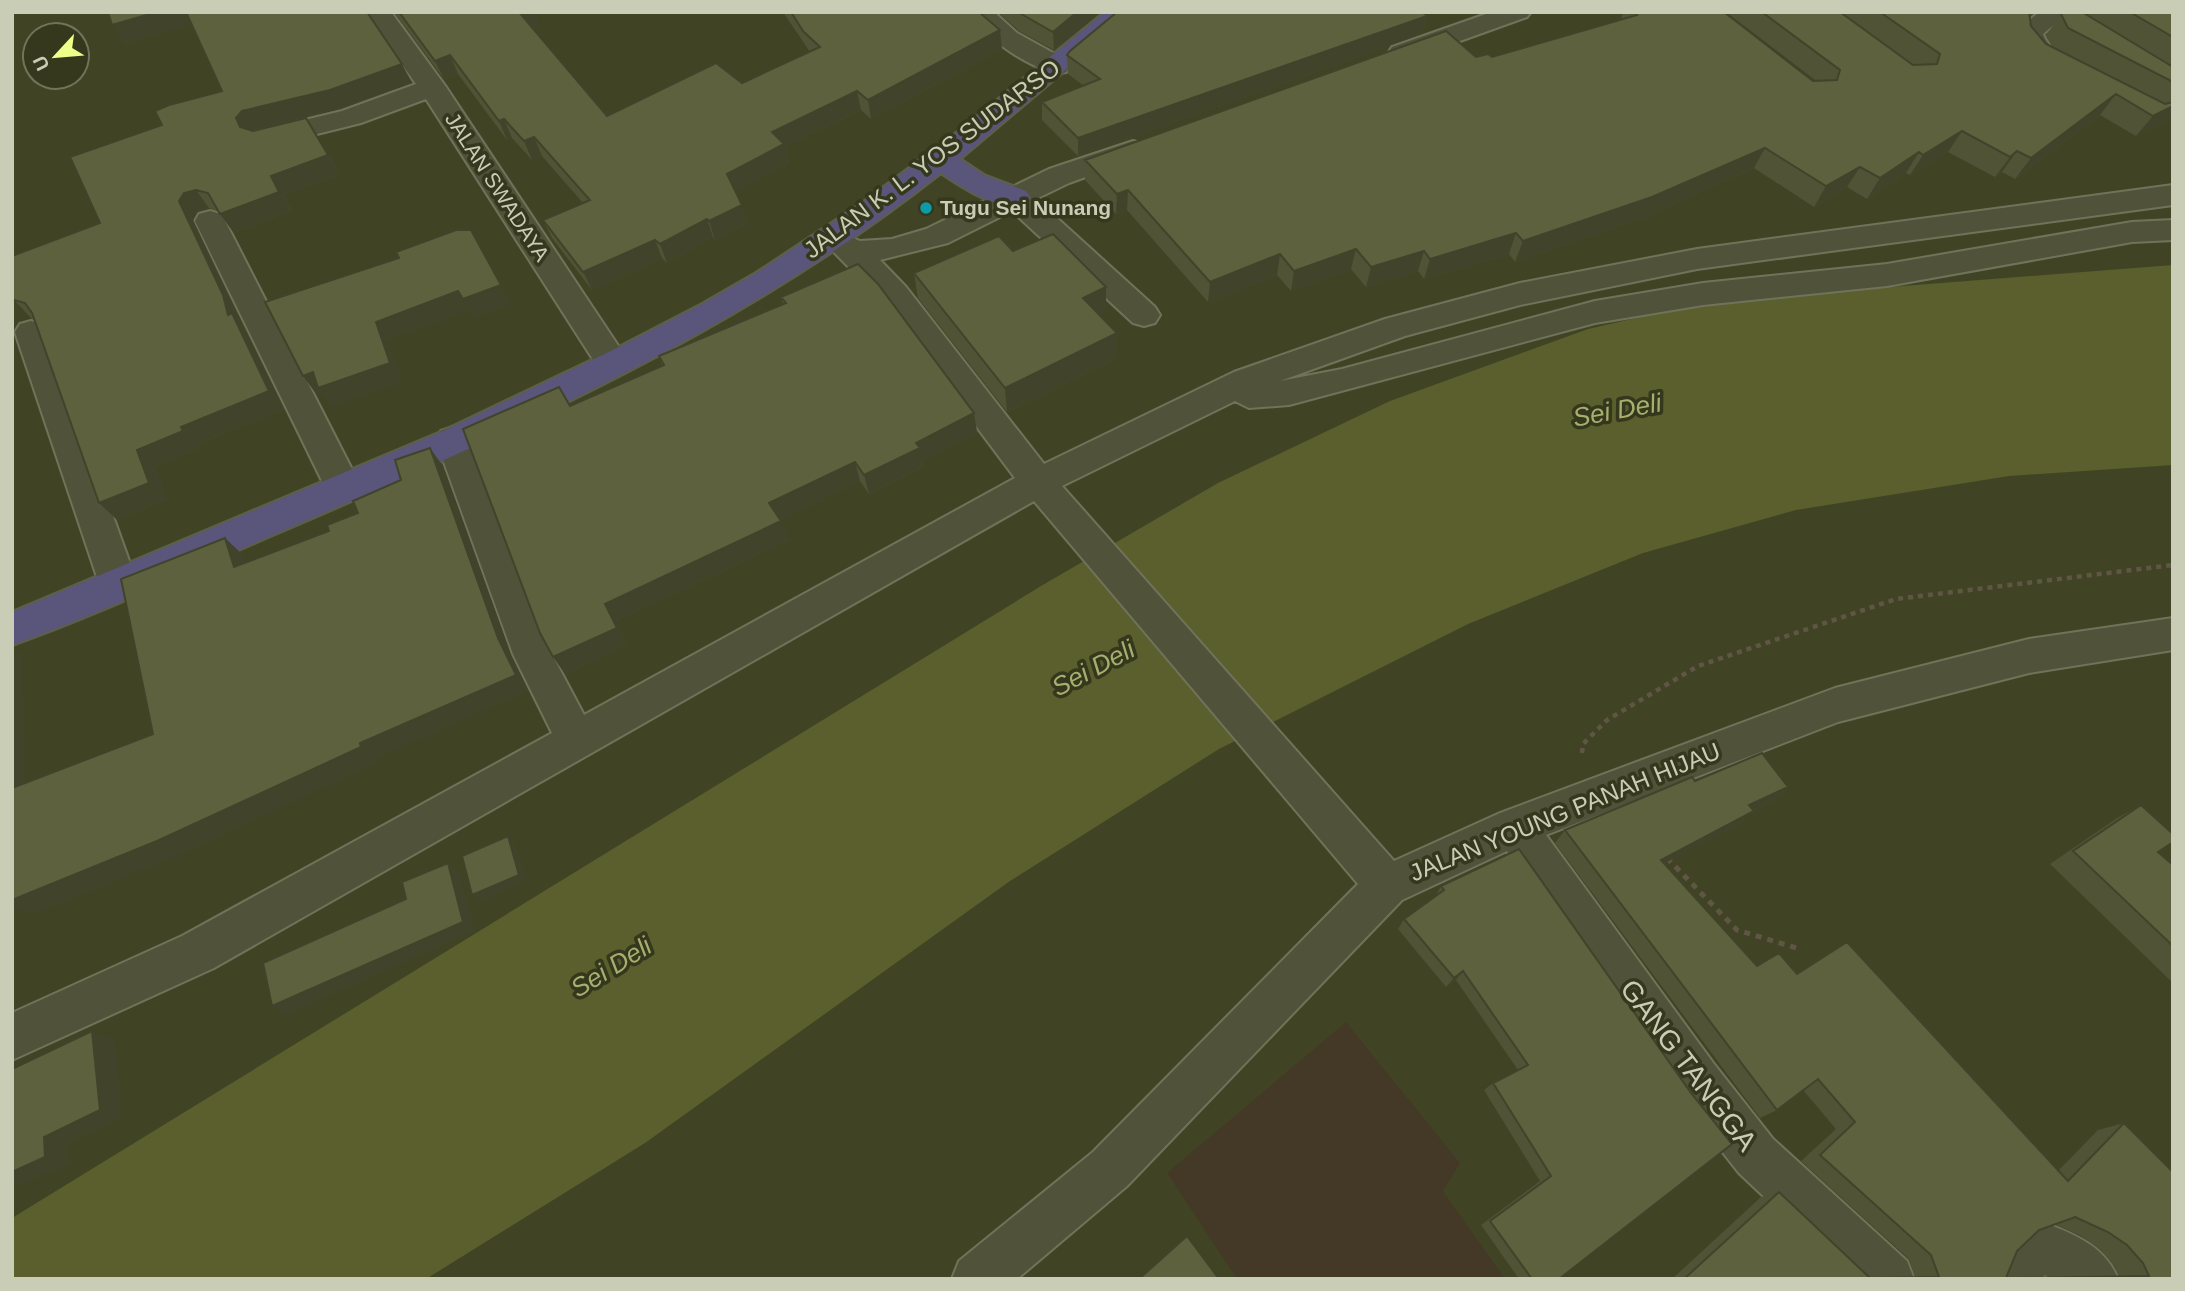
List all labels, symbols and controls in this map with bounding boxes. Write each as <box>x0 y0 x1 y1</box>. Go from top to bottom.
north arrow <box>21 21 91 91</box>
text: U <box>29 52 54 74</box>
street label: JALAN K. L. YOS SUDARSO <box>799 54 1065 264</box>
street label: JALAN SWADAYA <box>441 108 554 265</box>
place label: Tugu Sei Nunang <box>940 196 1111 219</box>
marker: Tugu Sei Nunang <box>918 200 934 216</box>
water label: Sei Deli <box>1570 387 1665 433</box>
water label: Sei Deli <box>1046 633 1141 702</box>
street label: JALAN YOUNG PANAH HIJAU <box>1406 737 1724 886</box>
water label: Sei Deli <box>565 930 658 1003</box>
street label: GANG TANGGA <box>1614 974 1763 1157</box>

